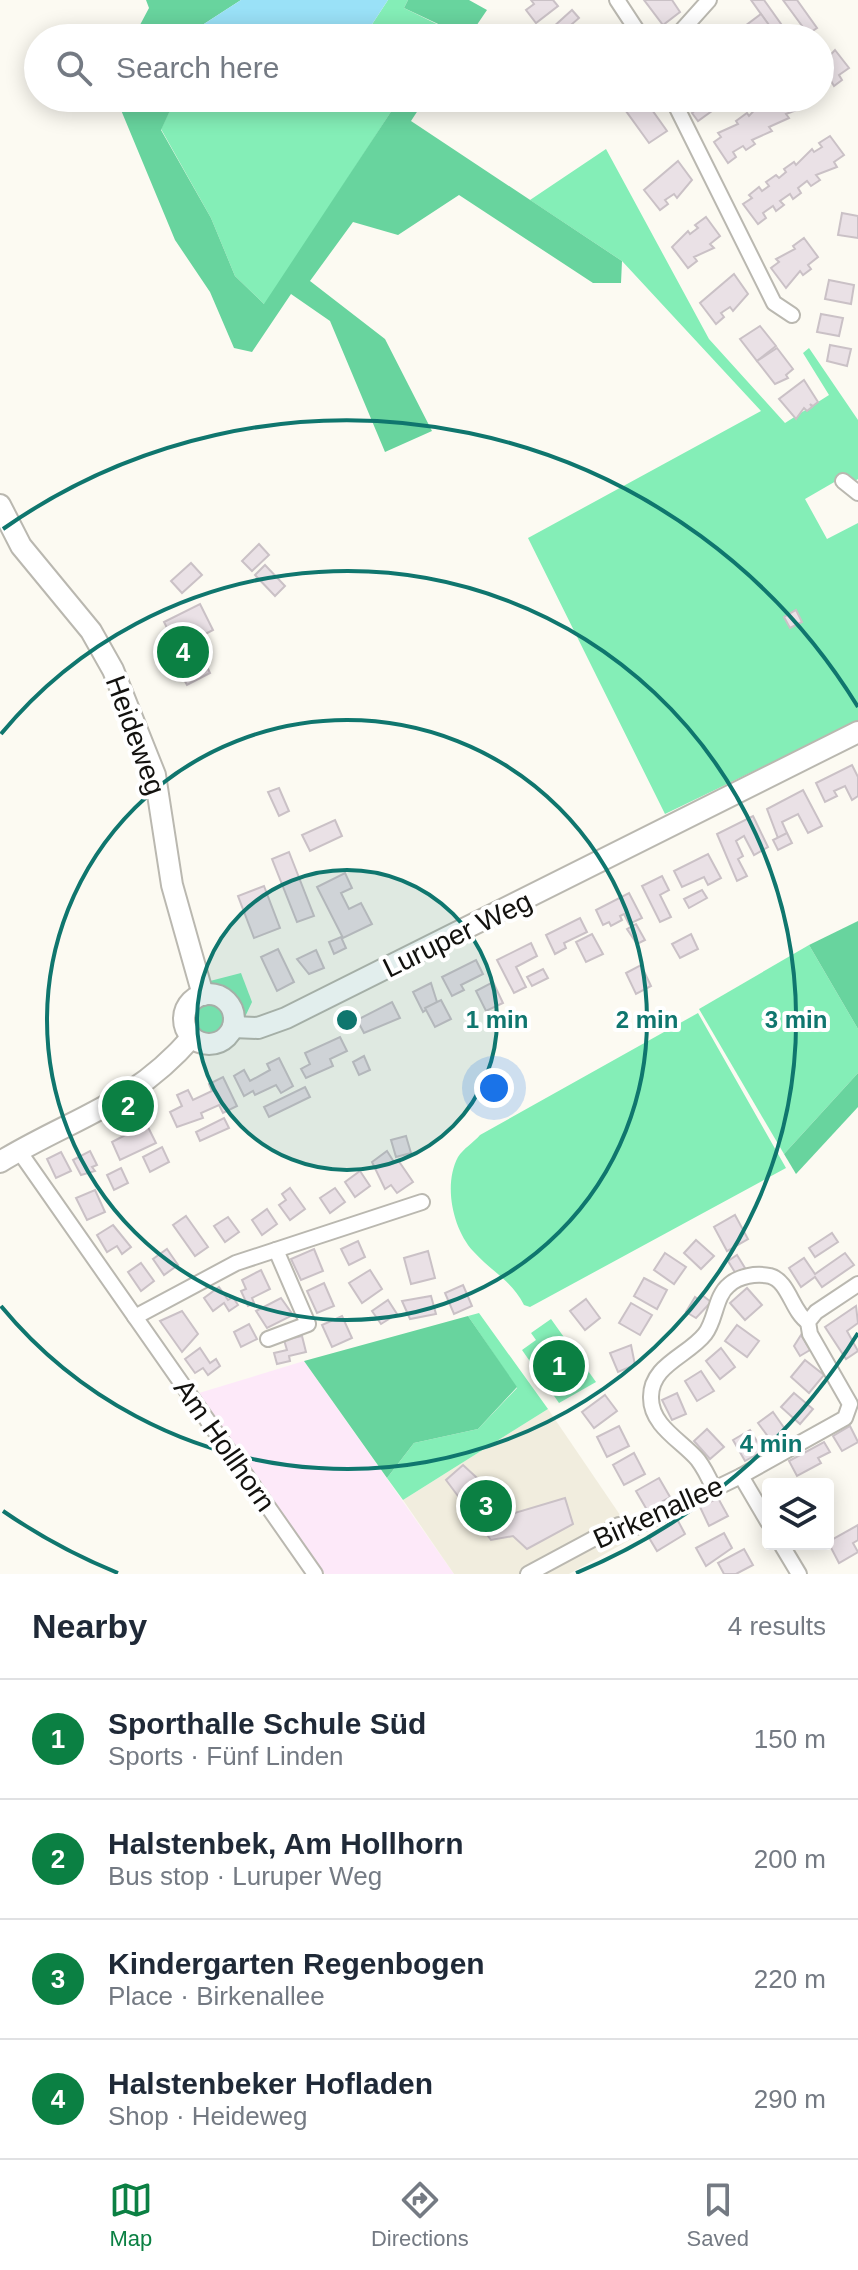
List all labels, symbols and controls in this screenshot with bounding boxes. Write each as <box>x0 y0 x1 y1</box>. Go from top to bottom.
search box <box>24 24 834 112</box>
icon: search <box>52 46 96 90</box>
text: Search here <box>116 51 279 84</box>
pin: 4 <box>157 622 209 682</box>
street label: Heideweg <box>100 671 171 799</box>
street label: Luruper Weg <box>378 885 537 984</box>
centre of rings <box>333 1006 361 1034</box>
text: 1 min <box>466 1006 528 1033</box>
text: 2 min <box>616 1006 678 1033</box>
text: 3 min <box>765 1006 827 1033</box>
your location <box>474 1068 514 1108</box>
pin: 2 <box>102 1076 154 1136</box>
pin: 1 <box>533 1336 585 1396</box>
street label: Am Hollhorn <box>168 1373 281 1517</box>
text: 4 min <box>740 1430 802 1457</box>
street label: Birkenallee <box>589 1470 728 1555</box>
pin: 3 <box>460 1476 512 1536</box>
map controls <box>762 1478 834 1550</box>
button: layers <box>762 1478 834 1550</box>
text: Nearby <box>32 1607 147 1645</box>
text: 4 results <box>728 1611 826 1641</box>
text: Sporthalle Schule Süd <box>108 1707 426 1740</box>
text: 1 <box>51 1724 65 1754</box>
text: 150 m <box>754 1724 826 1754</box>
text: Sports · Fünf Linden <box>108 1741 344 1771</box>
text: Halstenbek, Am Hollhorn <box>108 1827 464 1860</box>
text: 2 <box>51 1844 65 1874</box>
text: 200 m <box>754 1844 826 1874</box>
text: Bus stop · Luruper Weg <box>108 1861 382 1891</box>
text: Kindergarten Regenbogen <box>108 1947 485 1980</box>
text: 3 <box>51 1964 65 1994</box>
text: 220 m <box>754 1964 826 1994</box>
text: Place · Birkenallee <box>108 1981 325 2011</box>
text: Halstenbeker Hofladen <box>108 2067 433 2100</box>
text: 4 <box>51 2084 65 2114</box>
text: 290 m <box>754 2084 826 2114</box>
text: Shop · Heideweg <box>108 2101 307 2131</box>
tab: Map <box>109 2178 153 2252</box>
tab: Directions <box>371 2178 469 2252</box>
tab: Saved <box>687 2178 749 2252</box>

